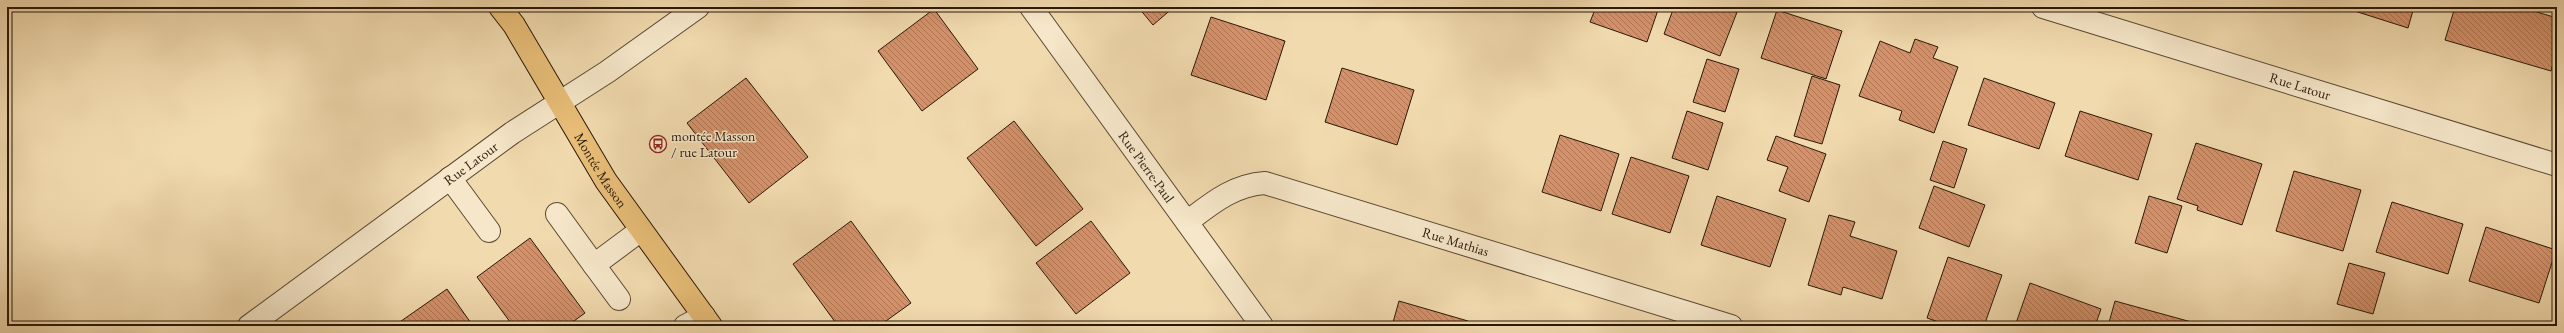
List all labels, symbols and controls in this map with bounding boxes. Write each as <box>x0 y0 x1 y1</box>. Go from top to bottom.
street label: Rue Latour <box>2267 68 2333 104</box>
place label: montée Masson / rue Latour <box>671 127 756 161</box>
street label: Rue Pierre-Paul <box>1115 127 1179 207</box>
street label: Montée Masson <box>570 129 632 212</box>
bus stop icon: montée Masson / rue Latour <box>648 134 668 154</box>
street label: Rue Latour <box>440 137 502 189</box>
street label: Rue Mathias <box>1420 223 1492 260</box>

